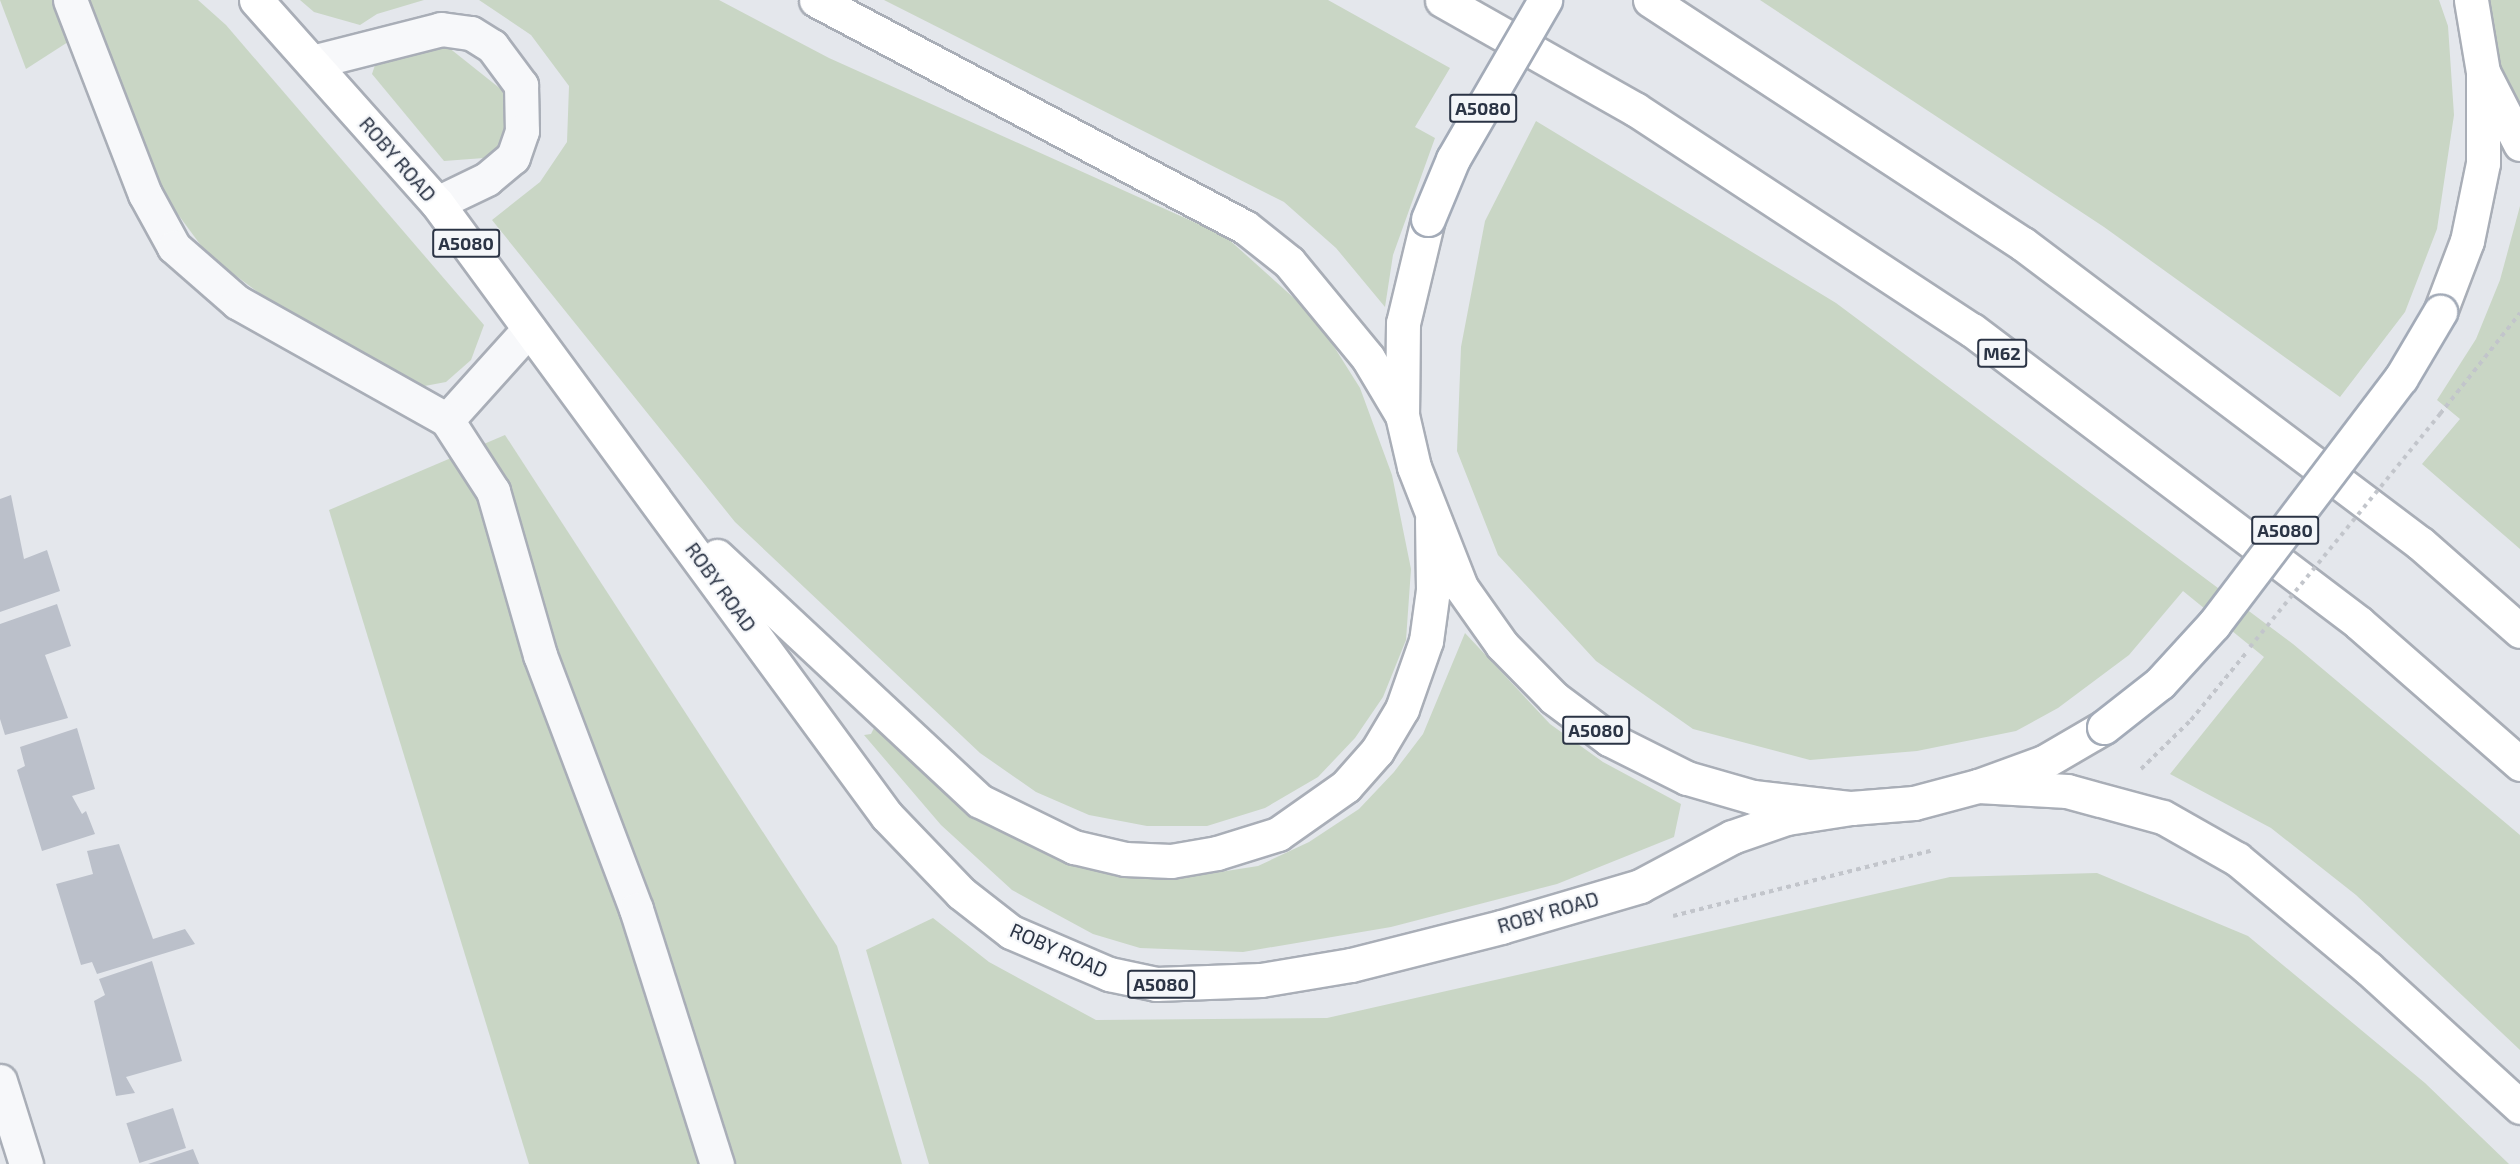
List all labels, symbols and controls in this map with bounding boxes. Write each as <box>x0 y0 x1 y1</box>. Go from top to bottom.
road number: A5080 <box>1448 93 1518 123</box>
street label: ROBY ROAD <box>354 111 442 207</box>
road number: A5080 <box>432 228 500 258</box>
road number: M62 <box>1976 338 2028 368</box>
road number: A5080 <box>2250 515 2320 545</box>
street label: ROBY ROAD <box>680 537 762 637</box>
road number: A5080 <box>1562 715 1630 745</box>
street label: ROBY ROAD <box>1494 886 1602 938</box>
street label: ROBY ROAD <box>1006 918 1112 982</box>
road number: A5080 <box>1126 969 1196 999</box>

